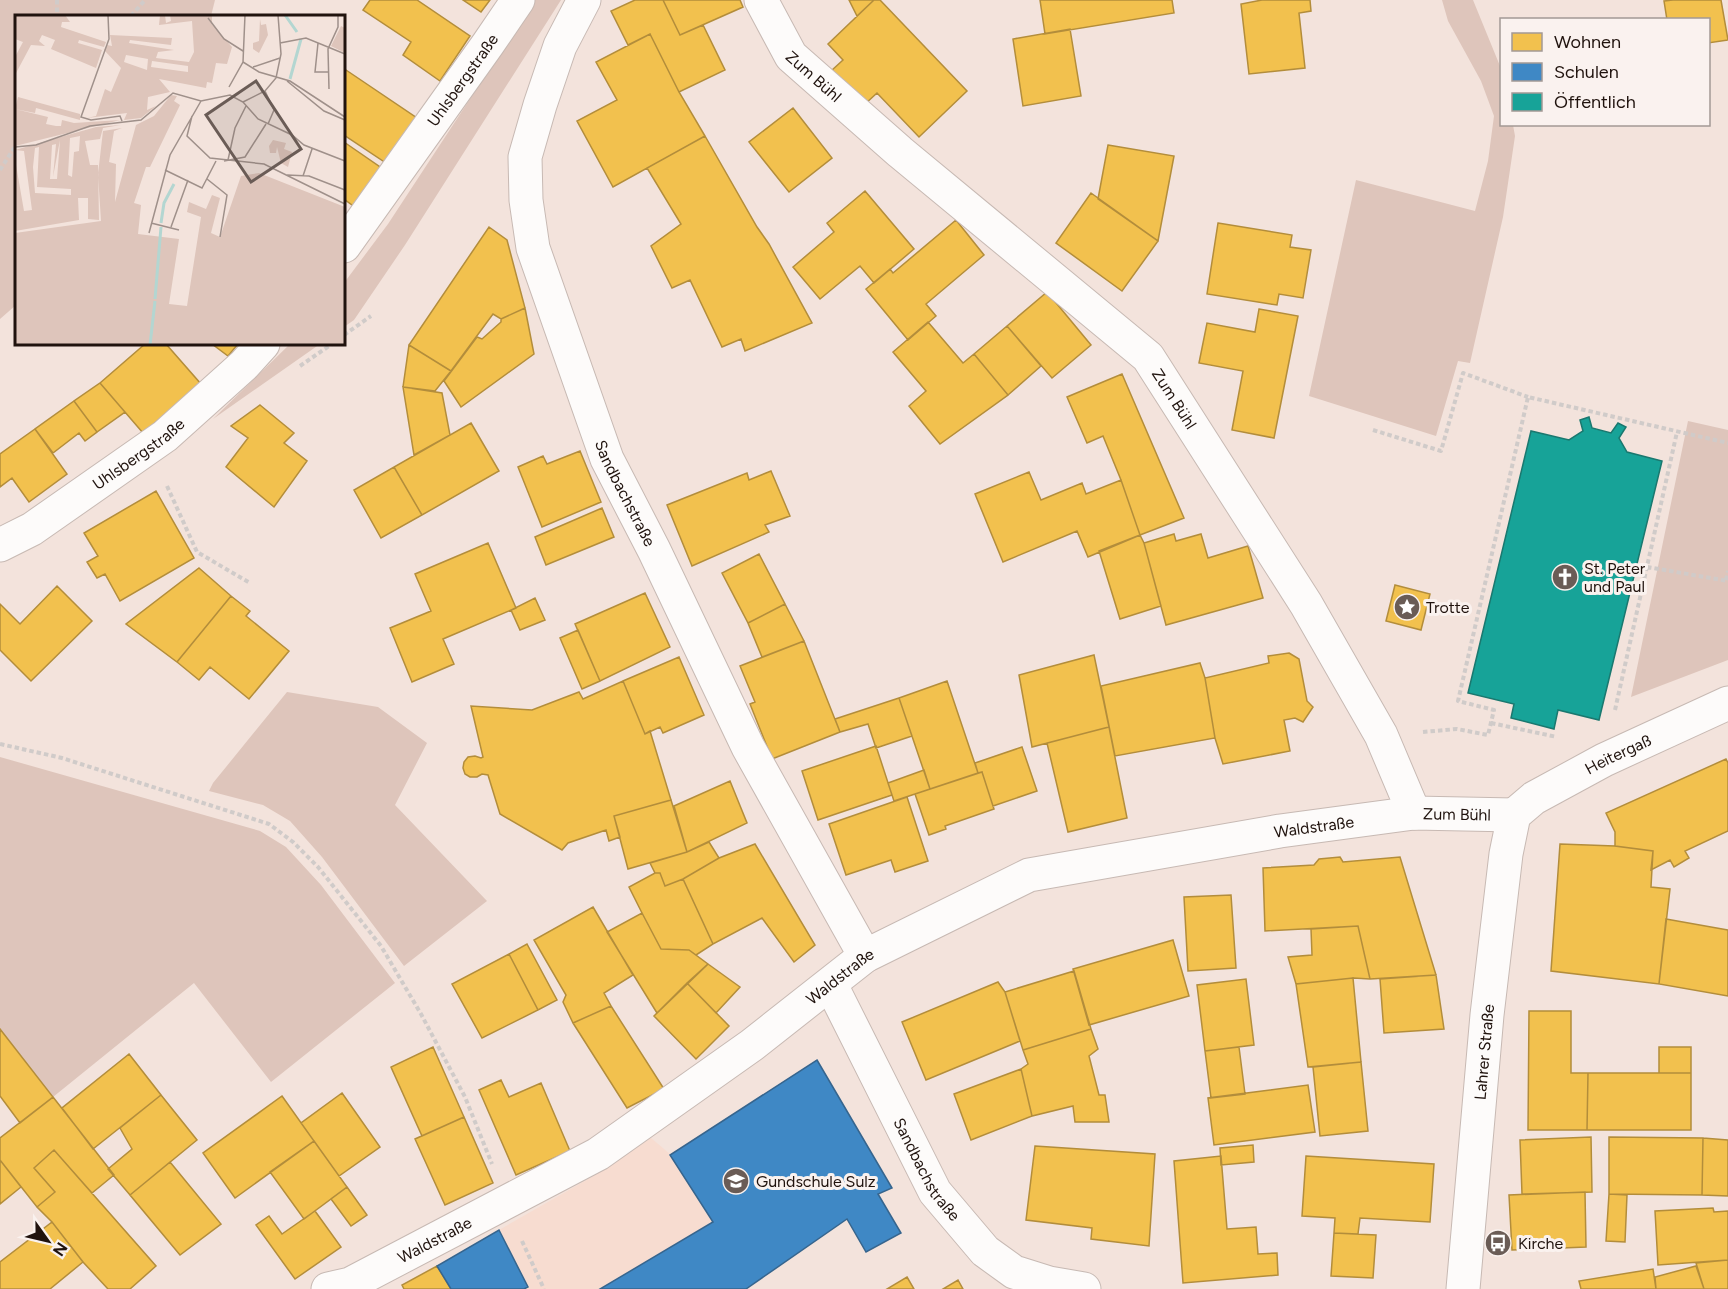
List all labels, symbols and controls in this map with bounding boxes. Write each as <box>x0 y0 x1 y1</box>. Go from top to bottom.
inset map <box>15 15 345 345</box>
legend <box>1500 18 1710 126</box>
street label: Uhlsbergstraße <box>423 30 502 130</box>
text: Wohnen <box>1554 31 1621 53</box>
street label: Zum Bühl <box>782 47 846 106</box>
text: Schulen <box>1554 61 1619 83</box>
text: Öffentlich <box>1554 91 1636 113</box>
street label: Zum Bühl <box>1148 365 1201 432</box>
street label: Uhlsbergstraße <box>89 414 188 493</box>
street label: Sandbachstraße <box>592 437 660 550</box>
place label: St. Peter und Paul <box>1584 559 1646 596</box>
church icon: St. Peter und Paul <box>1550 562 1580 592</box>
place icon: Trotte <box>1392 592 1422 622</box>
place label: Trotte <box>1426 598 1470 617</box>
street label: Heitergaß <box>1581 730 1654 778</box>
street label: Zum Bühl <box>1423 804 1491 824</box>
street label: Waldstraße <box>1273 812 1355 841</box>
street label: Waldstraße <box>802 944 877 1008</box>
street label: Lahrer Straße <box>1470 1003 1498 1101</box>
street label: Sandbachstraße <box>890 1115 965 1225</box>
school or university icon: Gundschule Sulz <box>721 1166 751 1196</box>
place label: Gundschule Sulz <box>756 1172 876 1191</box>
north arrow <box>18 1211 78 1271</box>
street label: Waldstraße <box>394 1212 475 1267</box>
bus stop icon: Kirche <box>1483 1228 1513 1258</box>
place label: Kirche <box>1518 1234 1563 1253</box>
text: N <box>49 1239 71 1260</box>

